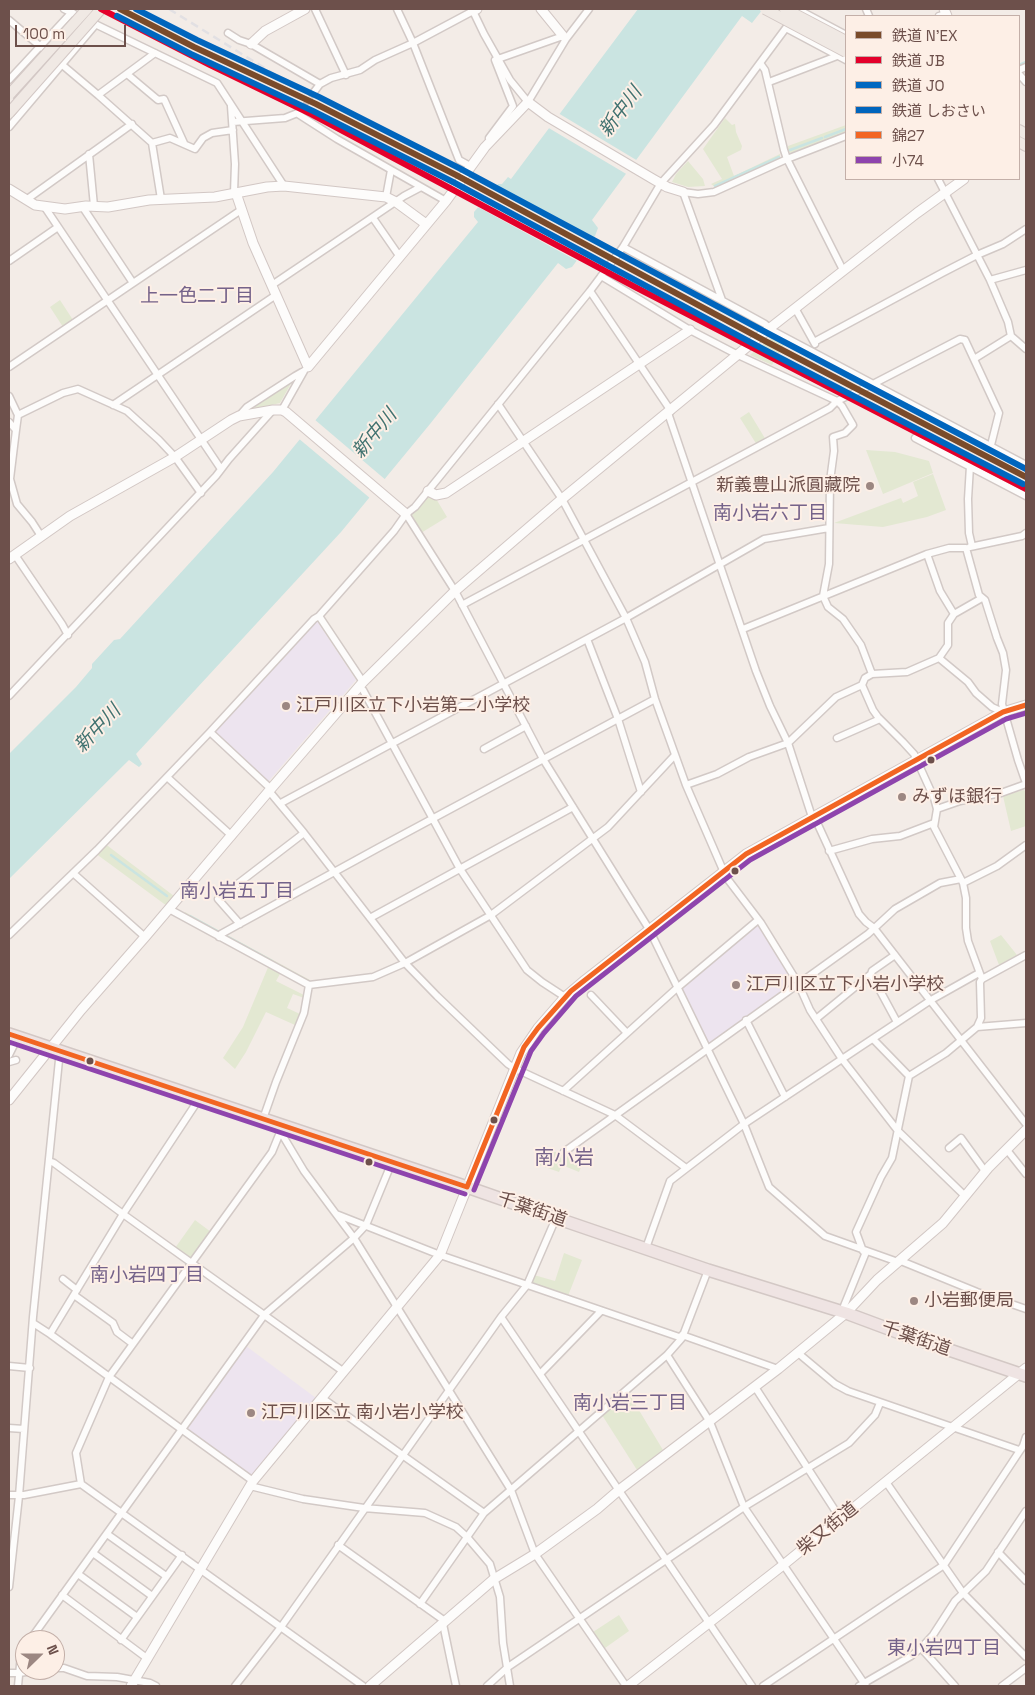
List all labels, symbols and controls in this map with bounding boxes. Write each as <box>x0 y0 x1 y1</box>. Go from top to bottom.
scale bar <box>18 15 129 47</box>
legend <box>845 15 1020 180</box>
text: 100 m <box>23 24 65 43</box>
text: 鉄道 N'EX <box>892 26 958 45</box>
text: 鉄道 JB <box>892 51 945 70</box>
text: 鉄道 JO <box>892 76 945 95</box>
water label: 新中川 <box>595 82 647 142</box>
text: 鉄道 しおさい <box>892 101 986 120</box>
text: 錦27 <box>892 126 924 145</box>
text: 小74 <box>892 151 924 170</box>
district label: 上一色二丁目 <box>140 286 254 308</box>
water label: 新中川 <box>348 405 402 463</box>
place label: 新義豊山派圓藏院 <box>716 475 860 497</box>
marker: 新義豊山派圓藏院 <box>864 480 876 492</box>
district label: 南小岩六丁目 <box>713 503 827 525</box>
place label: 江戸川区立下小岩第二小学校 <box>296 695 530 717</box>
water label: 新中川 <box>70 700 126 758</box>
marker: 江戸川区立下小岩第二小学校 <box>280 700 292 712</box>
unlabelled marker <box>926 755 936 765</box>
place label: みずほ銀行 <box>912 786 1002 808</box>
marker: みずほ銀行 <box>896 791 908 803</box>
unlabelled marker <box>730 866 740 876</box>
district label: 南小岩五丁目 <box>180 881 294 903</box>
place label: 江戸川区立下小岩小学校 <box>746 974 944 996</box>
marker: 江戸川区立下小岩小学校 <box>730 979 742 991</box>
unlabelled marker <box>85 1056 95 1066</box>
unlabelled marker <box>489 1115 499 1125</box>
district label: 南小岩 <box>534 1147 594 1171</box>
unlabelled marker <box>364 1157 374 1167</box>
street label: 千葉街道 <box>494 1188 570 1232</box>
district label: 南小岩四丁目 <box>90 1265 204 1287</box>
place label: 小岩郵便局 <box>924 1290 1014 1312</box>
marker: 小岩郵便局 <box>908 1295 920 1307</box>
street label: 千葉街道 <box>878 1317 954 1361</box>
district label: 南小岩三丁目 <box>573 1393 687 1415</box>
place label: 江戸川区立 南小岩小学校 <box>261 1402 464 1424</box>
marker: 江戸川区立 南小岩小学校 <box>245 1407 257 1419</box>
street label: 柴又街道 <box>793 1498 863 1560</box>
north arrow <box>15 1630 65 1680</box>
district label: 東小岩四丁目 <box>887 1638 1001 1660</box>
text: N <box>43 1642 63 1657</box>

